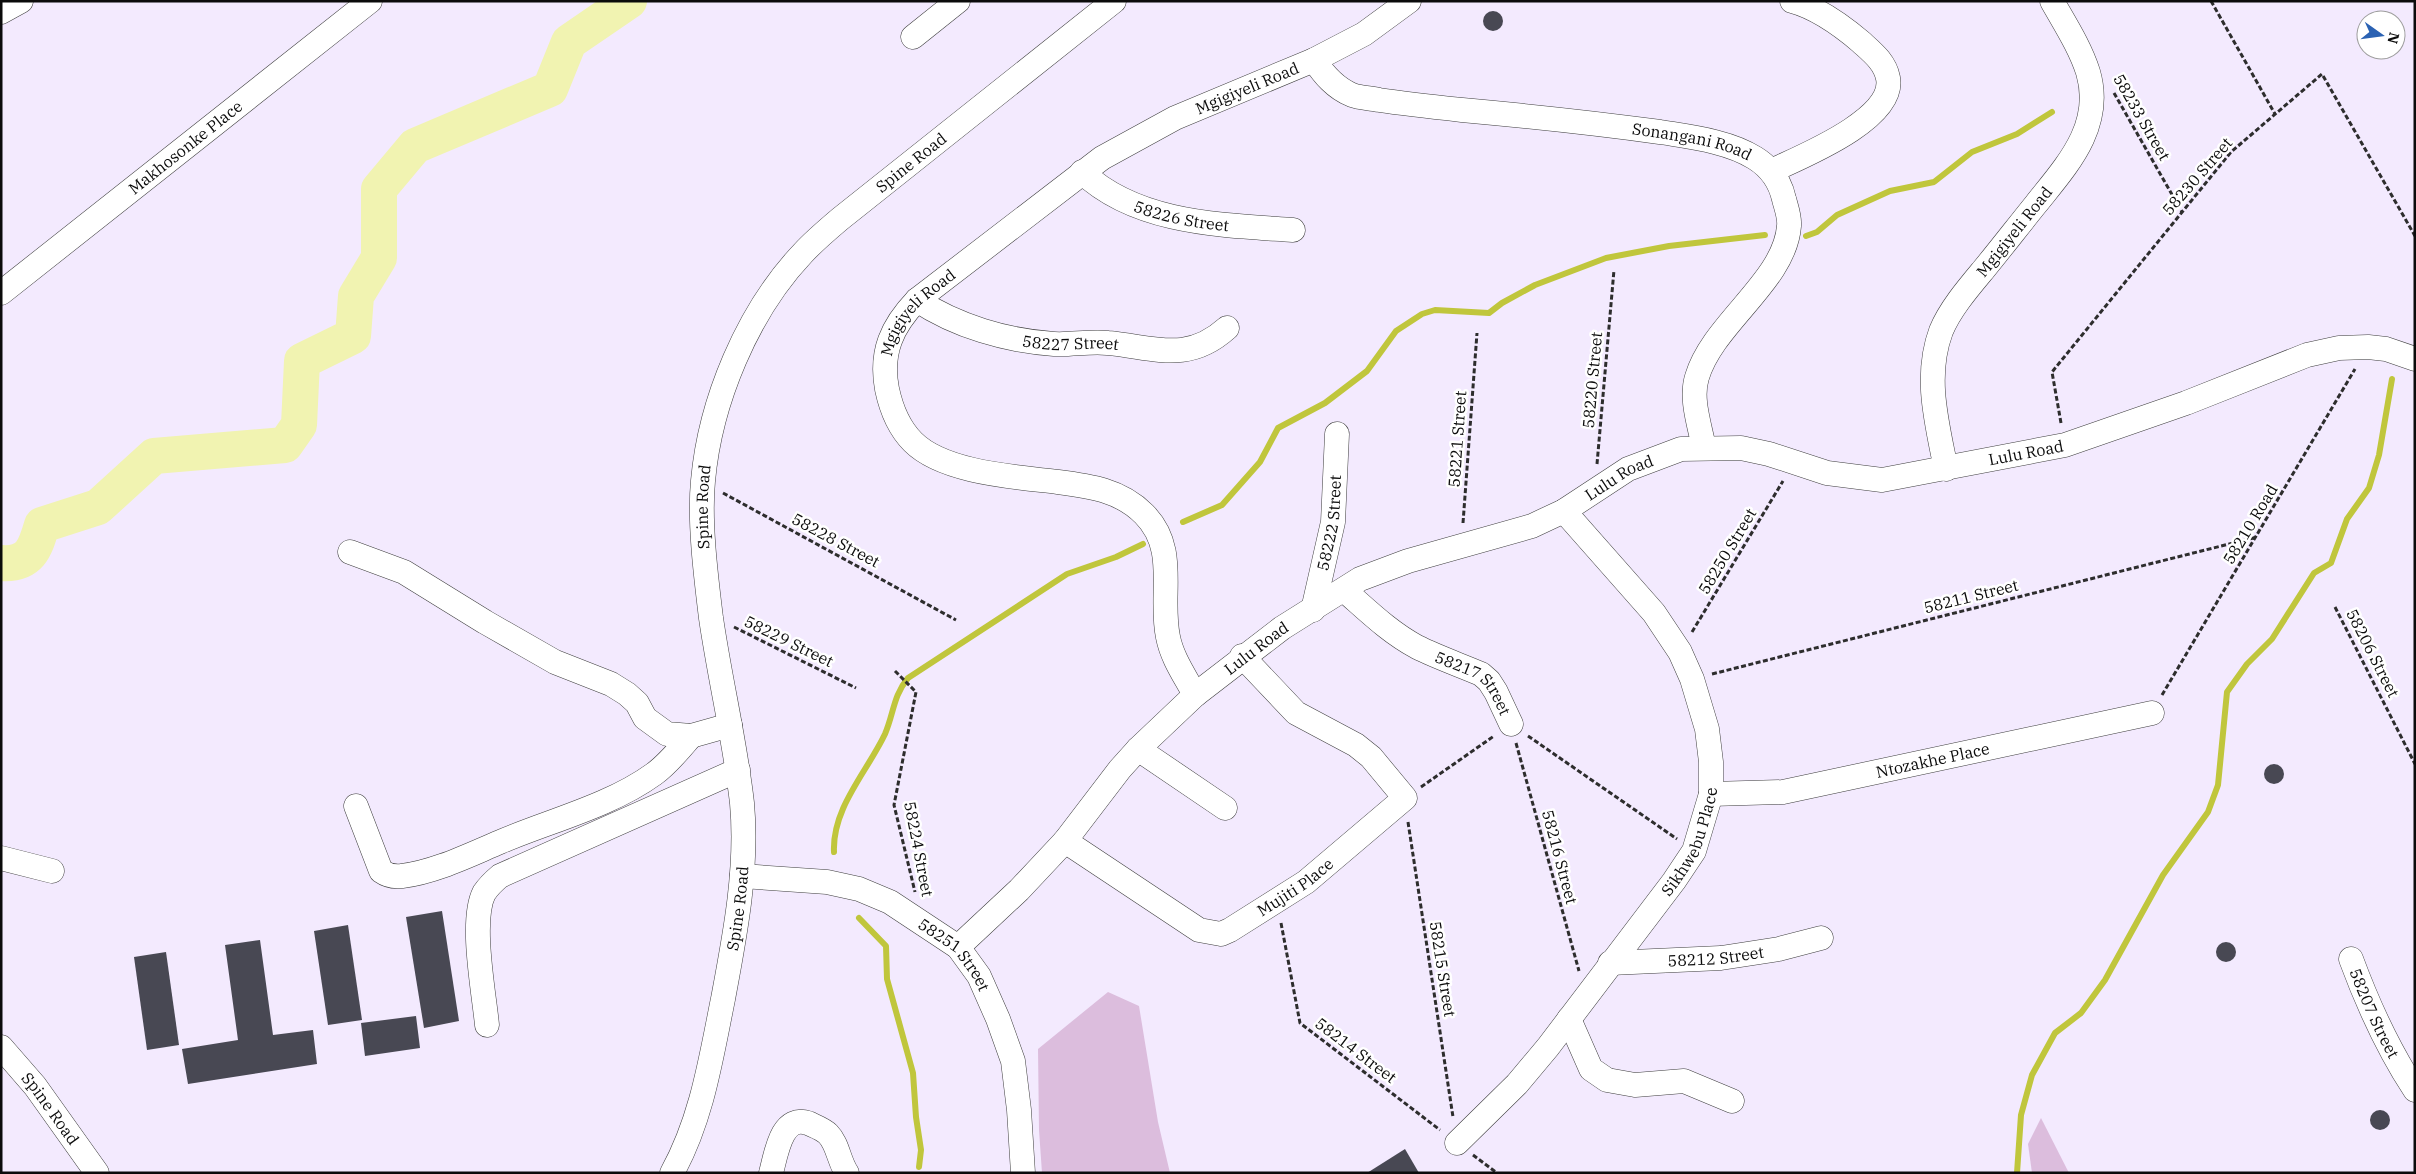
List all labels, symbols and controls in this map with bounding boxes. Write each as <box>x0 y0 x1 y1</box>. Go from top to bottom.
north arrow <box>2356 10 2406 60</box>
text: N <box>2384 31 2404 46</box>
street label: Mgigiyeli Road <box>1192 57 1302 118</box>
street label: 58233 Street <box>2109 70 2175 164</box>
street label: Makhosonke Place <box>124 96 246 198</box>
street label: Sonangani Road <box>1631 118 1756 165</box>
street label: Spine Road <box>872 128 951 197</box>
street label: 58230 Street <box>2158 133 2236 219</box>
street label: Mgigiyeli Road <box>1972 182 2057 281</box>
street label: 58226 Street <box>1131 196 1230 235</box>
street label: Mgigiyeli Road <box>876 264 959 358</box>
street label: 58227 Street <box>1021 330 1120 354</box>
street label: 58220 Street <box>1578 331 1606 429</box>
street label: 58221 Street <box>1444 390 1470 488</box>
street label: Lulu Road <box>1987 435 2065 469</box>
street label: Lulu Road <box>1581 450 1656 505</box>
street label: Spine Road <box>692 463 715 550</box>
street label: 58222 Street <box>1312 474 1345 573</box>
street label: 58210 Road <box>2218 480 2282 568</box>
street label: 58250 Street <box>1694 504 1761 598</box>
street label: 58228 Street <box>789 508 884 572</box>
street label: 58211 Street <box>1922 575 2021 617</box>
street label: 58206 Street <box>2342 605 2404 701</box>
street label: 58229 Street <box>741 611 837 671</box>
street label: Lulu Road <box>1220 617 1292 679</box>
street label: 58217 Street <box>1432 646 1516 719</box>
street label: Ntozakhe Place <box>1874 738 1991 782</box>
street label: Sikhwebu Place <box>1656 787 1721 900</box>
street label: 58224 Street <box>900 800 938 899</box>
street label: 58216 Street <box>1538 808 1582 907</box>
street label: Mujiti Place <box>1253 854 1337 920</box>
street label: Spine Road <box>722 865 753 952</box>
street label: 58251 Street <box>915 914 995 994</box>
street label: 58215 Street <box>1426 920 1460 1019</box>
street label: 58212 Street <box>1667 941 1766 970</box>
street label: 58207 Street <box>2345 965 2404 1062</box>
street label: 58214 Street <box>1311 1013 1401 1087</box>
street label: Spine Road <box>17 1068 84 1149</box>

